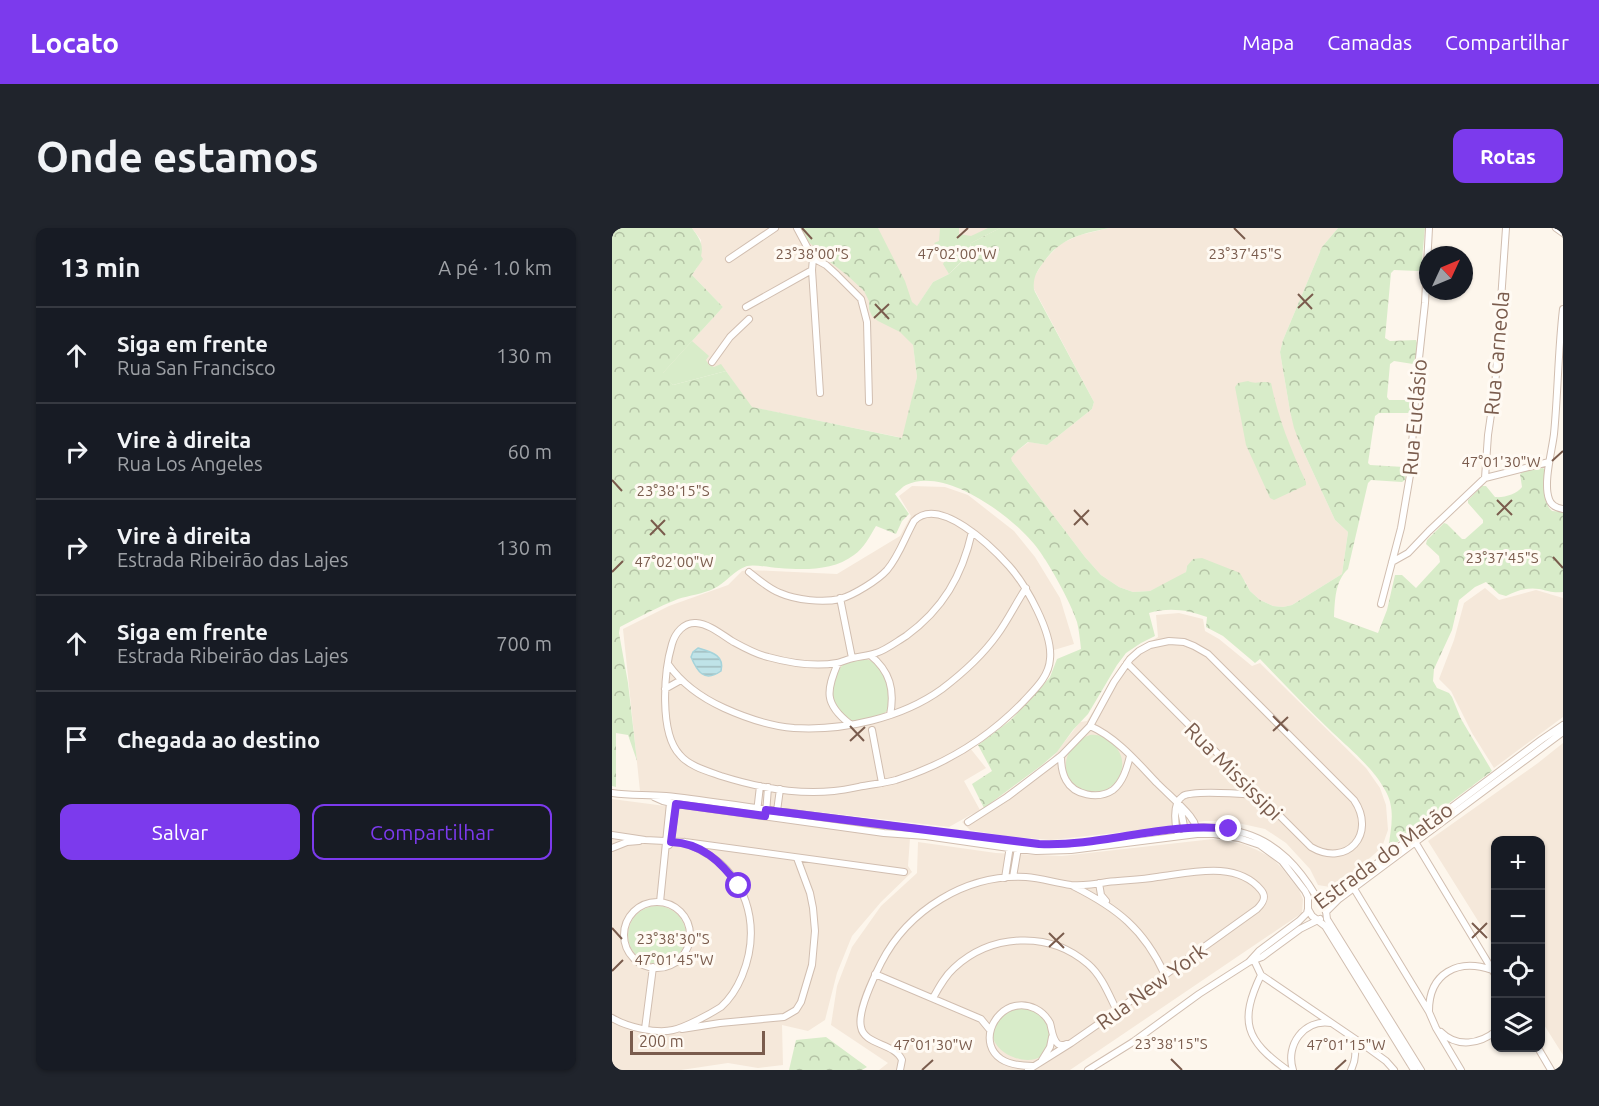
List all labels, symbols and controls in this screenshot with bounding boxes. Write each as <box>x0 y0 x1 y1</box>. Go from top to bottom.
text: Locato <box>30 27 119 58</box>
text: Mapa <box>1242 30 1294 54</box>
text: Camadas <box>1327 30 1412 54</box>
text: Compartilhar <box>1445 30 1569 54</box>
button: Rotas <box>1453 129 1563 183</box>
text: Onde estamos <box>36 133 319 180</box>
text: 23°38'00"S <box>775 245 849 262</box>
text: 47°02'00"W <box>917 245 997 262</box>
text: 23°37'45"S <box>1208 245 1282 262</box>
north arrow <box>1419 246 1473 300</box>
text: 13 min <box>60 253 140 282</box>
text: A pé · 1.0 km <box>438 256 552 279</box>
street label: Rua Carneola <box>1479 290 1513 416</box>
text: Siga em frente <box>117 331 268 356</box>
icon: ahead <box>60 339 93 372</box>
text: 130 m <box>496 344 552 367</box>
text: Rua San Francisco <box>117 356 276 379</box>
street label: Rua Euclásio <box>1397 358 1431 476</box>
text: Vire à direita <box>117 427 251 452</box>
icon: right <box>60 435 93 468</box>
text: 60 m <box>508 440 552 463</box>
text: Rua Los Angeles <box>117 452 263 475</box>
text: 47°01'30"W <box>1461 453 1541 470</box>
text: 23°38'15"S <box>636 482 710 499</box>
text: Vire à direita <box>117 523 251 548</box>
icon: right <box>60 531 93 564</box>
text: 130 m <box>496 536 552 559</box>
text: Estrada Ribeirão das Lajes <box>117 548 349 571</box>
text: 23°37'45"S <box>1465 549 1539 566</box>
text: 47°02'00"W <box>634 553 714 570</box>
text: Siga em frente <box>117 619 268 644</box>
icon: ahead <box>60 627 93 660</box>
text: 700 m <box>496 632 552 655</box>
text: Estrada Ribeirão das Lajes <box>117 644 349 667</box>
street label: Rua Mississipi <box>1180 717 1288 825</box>
icon: arrive <box>60 723 93 756</box>
text: Chegada ao destino <box>117 727 320 752</box>
street label: Estrada do Matão <box>1309 797 1457 913</box>
button: Salvar <box>60 804 300 860</box>
button: Compartilhar <box>312 804 552 860</box>
route end <box>1215 815 1241 841</box>
map controls <box>1491 836 1545 1052</box>
button: + <box>1491 836 1545 890</box>
route start <box>725 872 751 898</box>
button: − <box>1491 890 1545 944</box>
text: 23°38'30"S <box>636 930 710 947</box>
street label: Rua New York <box>1091 938 1211 1034</box>
button: locate <box>1491 944 1545 998</box>
text: 47°01'45"W <box>634 951 714 968</box>
button: layers <box>1491 998 1545 1052</box>
scale bar <box>630 1028 765 1056</box>
text: 200 m <box>639 1032 684 1050</box>
text: 23°38'15"S <box>1134 1035 1208 1052</box>
text: 47°01'30"W <box>893 1036 973 1053</box>
text: 47°01'15"W <box>1306 1036 1386 1053</box>

